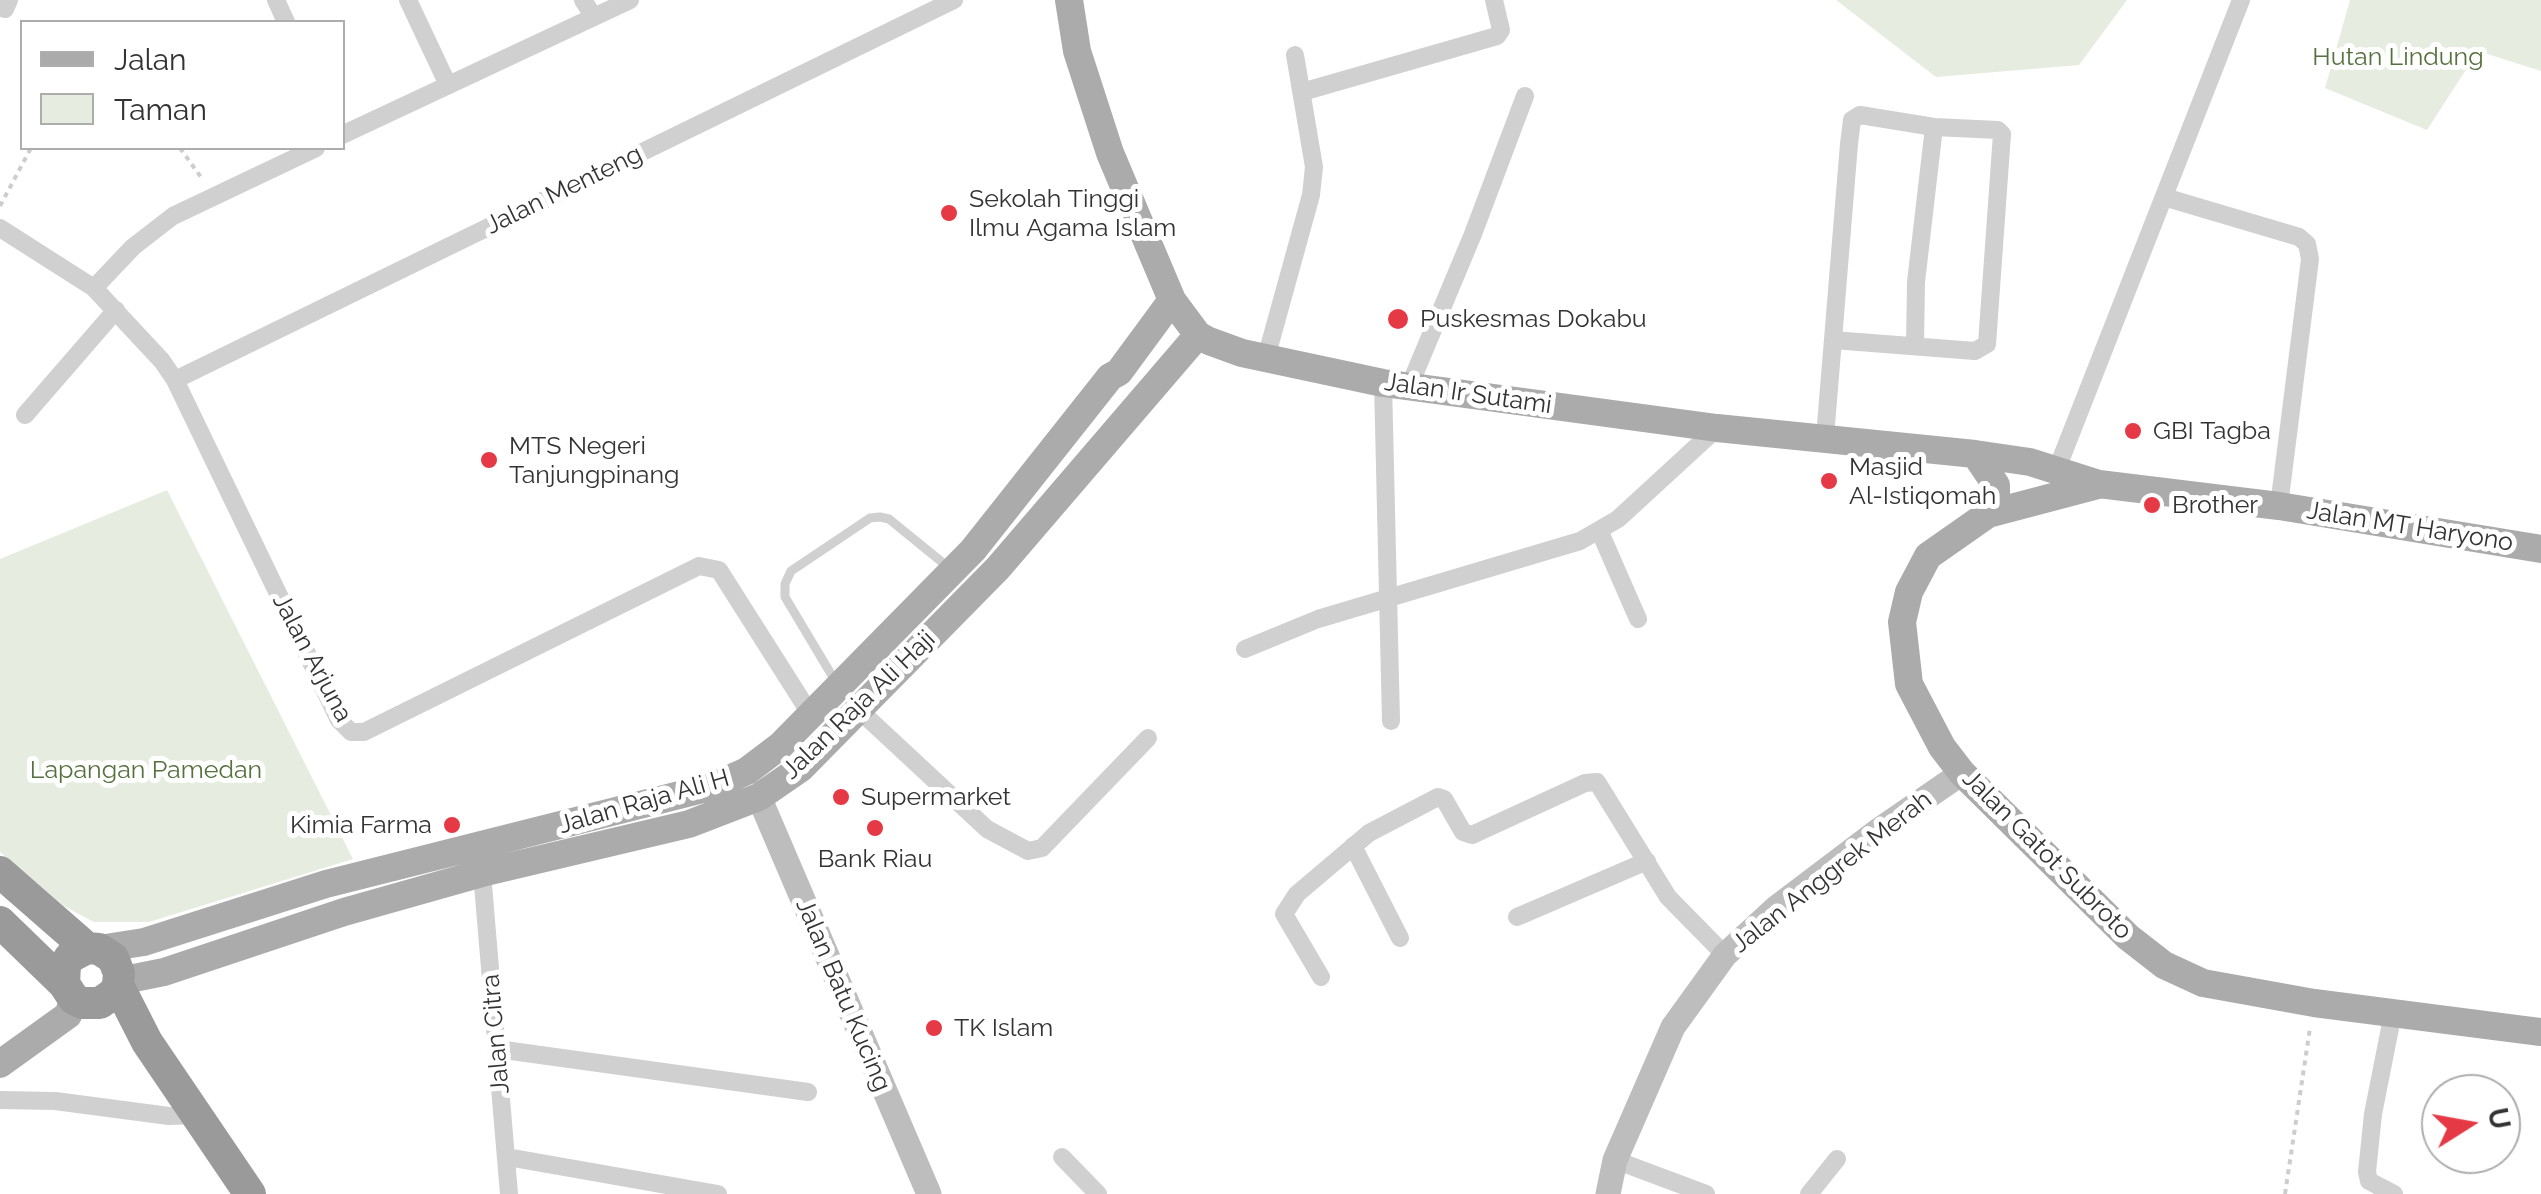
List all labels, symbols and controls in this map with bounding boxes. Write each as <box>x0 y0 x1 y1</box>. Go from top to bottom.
legend <box>20 20 345 150</box>
text: Jalan <box>114 42 187 77</box>
park label: Hutan Lindung <box>2312 42 2484 72</box>
text: Taman <box>114 92 207 127</box>
street label: Jalan Menteng <box>481 139 647 241</box>
place label: Sekolah Tinggi Ilmu Agama Islam <box>969 184 1176 243</box>
marker: Sekolah Tinggi Ilmu Agama Islam <box>938 202 960 224</box>
place label: Puskesmas Dokabu <box>1420 304 1647 334</box>
marker: Puskesmas Dokabu <box>1385 306 1411 332</box>
street label: Jalan Ir Sutami <box>1382 367 1554 421</box>
place label: GBI Tagba <box>2153 416 2271 446</box>
marker: GBI Tagba <box>2122 420 2144 442</box>
place label: MTS Negeri Tanjungpinang <box>509 431 679 490</box>
marker: MTS Negeri Tanjungpinang <box>478 449 500 471</box>
place label: Masjid Al-Istiqomah <box>1849 452 1996 511</box>
marker: Masjid Al-Istiqomah <box>1818 470 1840 492</box>
place label: Brother <box>2172 490 2258 520</box>
marker: Brother <box>2141 494 2163 516</box>
street label: Jalan MT Haryono <box>2305 496 2515 558</box>
street label: Jalan Arjuna <box>266 589 358 727</box>
street label: Jalan Raja Ali Haji <box>776 624 942 786</box>
park label: Lapangan Pamedan <box>30 755 262 785</box>
street label: Jalan Raja Ali H <box>555 763 733 841</box>
street label: Jalan Gatot Subroto <box>1956 764 2138 946</box>
place label: Supermarket <box>861 782 1011 812</box>
street label: Jalan Anggrek Merah <box>1726 785 1938 959</box>
marker: Supermarket <box>830 786 852 808</box>
place label: Kimia Farma <box>290 810 432 840</box>
marker: Kimia Farma <box>441 814 463 836</box>
marker: Bank Riau <box>864 817 886 839</box>
place label: Bank Riau <box>818 844 932 874</box>
street label: Jalan Batu Kucing <box>789 894 897 1096</box>
street label: Jalan Citra <box>476 973 516 1095</box>
place label: TK Islam <box>954 1013 1053 1043</box>
marker: TK Islam <box>923 1017 945 1039</box>
north arrow <box>2421 1074 2521 1174</box>
text: U <box>2481 1105 2517 1132</box>

